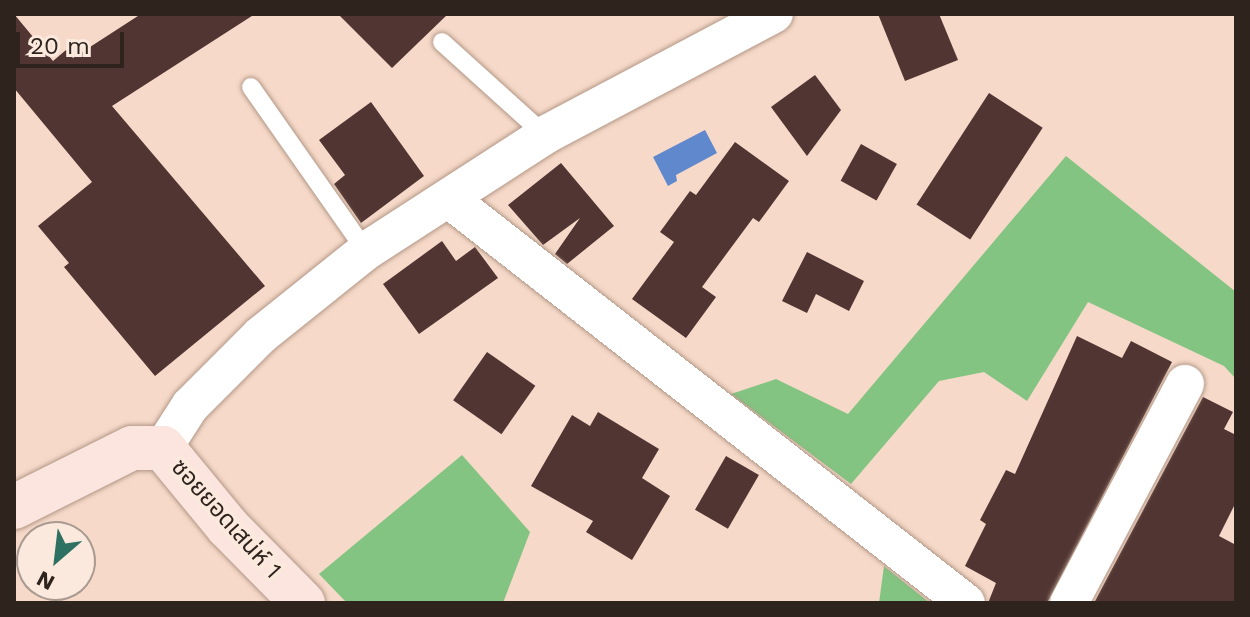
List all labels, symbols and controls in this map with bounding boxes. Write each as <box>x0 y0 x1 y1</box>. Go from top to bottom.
scale bar <box>20 16 128 66</box>
text: 20 m <box>30 32 90 60</box>
street label: ซอยยอดเสน่ห์ 1 <box>165 453 287 585</box>
north arrow <box>16 521 96 601</box>
text: N <box>32 566 59 596</box>

